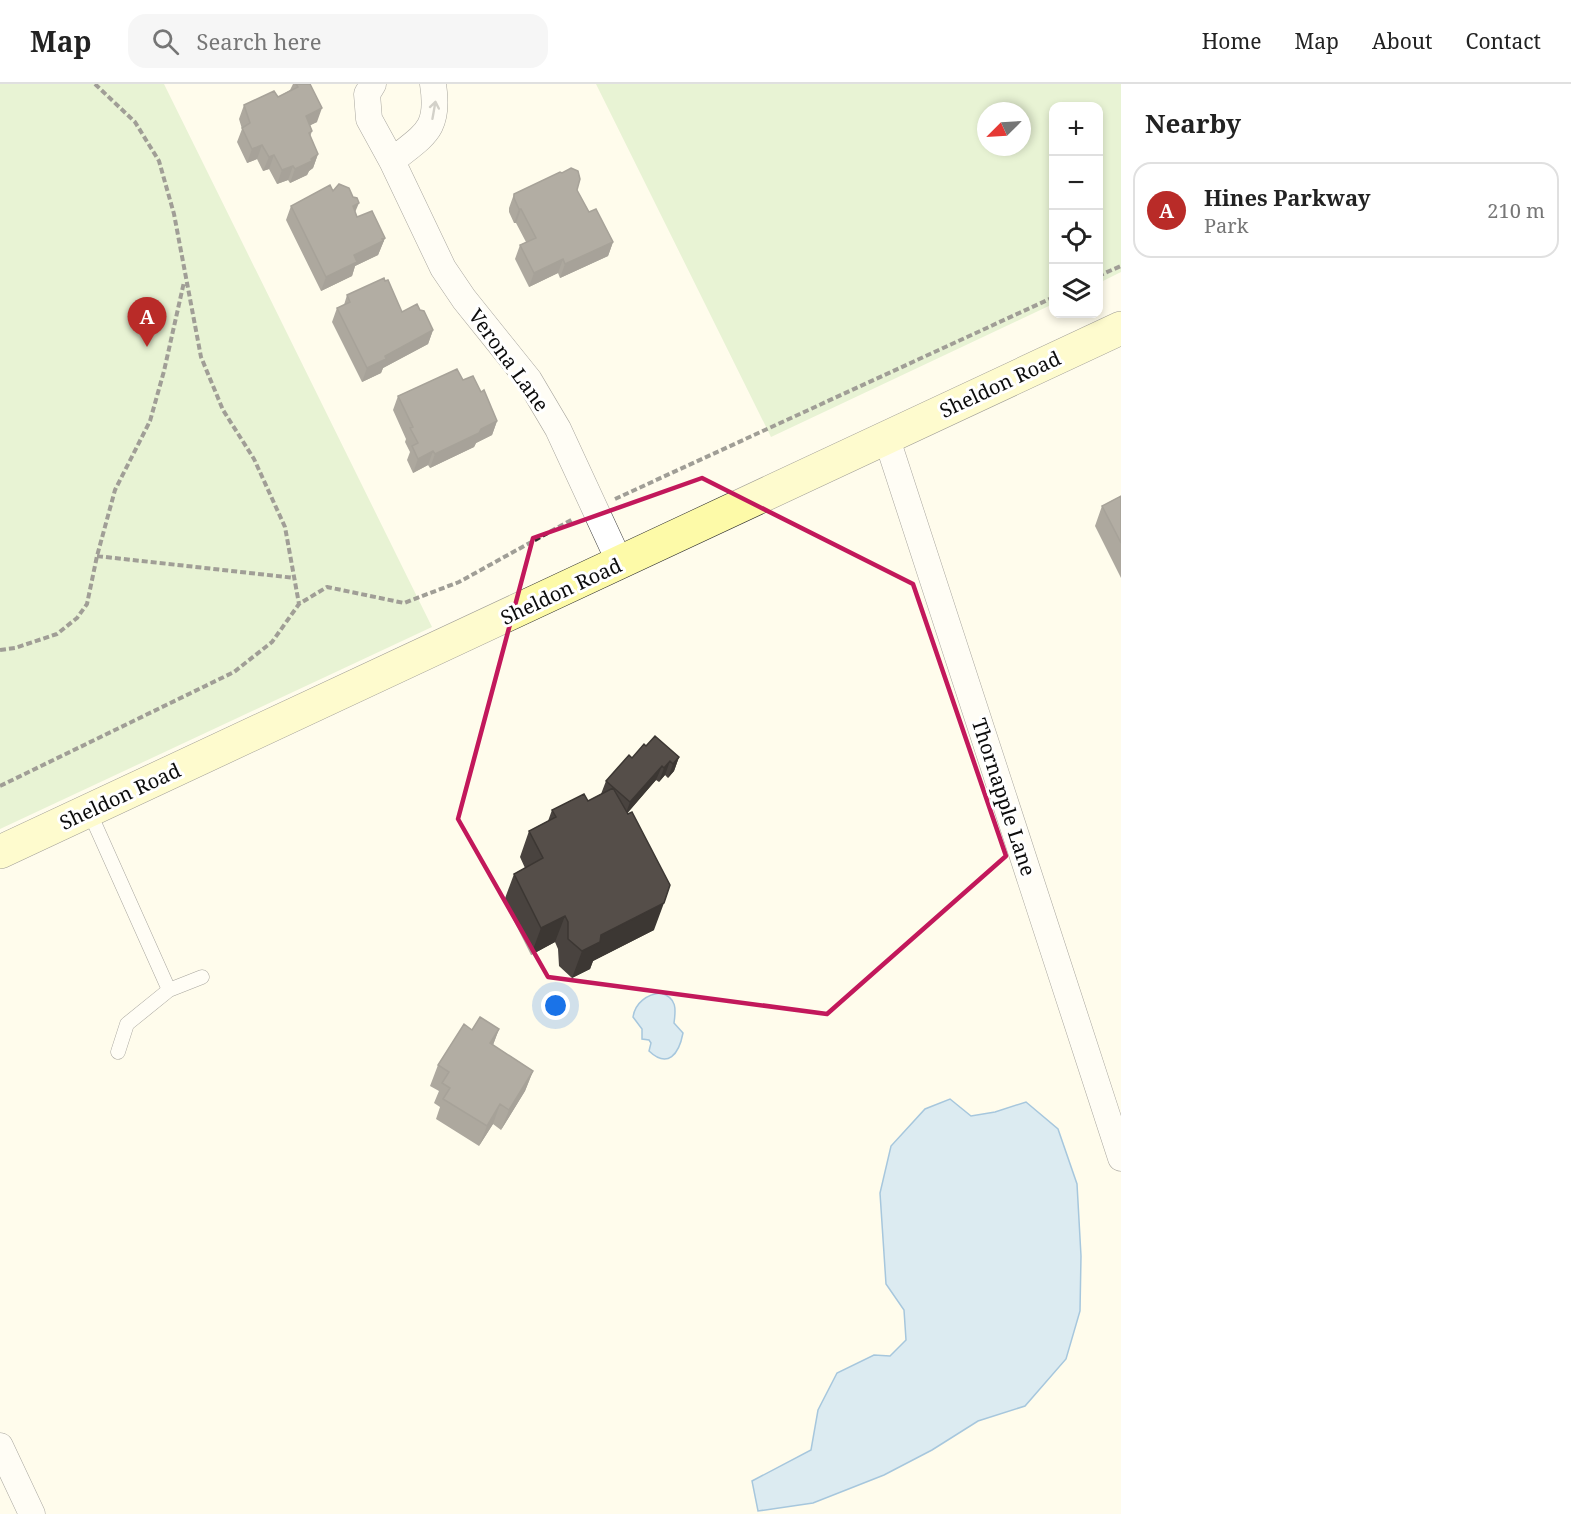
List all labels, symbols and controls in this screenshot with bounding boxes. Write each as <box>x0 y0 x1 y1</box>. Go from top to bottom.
search box <box>128 14 548 68</box>
text: Map <box>30 22 92 60</box>
icon: search <box>149 25 182 58</box>
text: Search here <box>197 26 321 56</box>
text: Home <box>1202 27 1262 55</box>
text: Map <box>1295 27 1339 55</box>
text: About <box>1372 27 1433 55</box>
text: Contact <box>1466 27 1541 55</box>
one-way arrow <box>429 101 440 120</box>
north arrow <box>977 102 1031 156</box>
map controls <box>1049 102 1103 318</box>
button: + <box>1049 102 1103 156</box>
text: Nearby <box>1145 105 1241 141</box>
button: − <box>1049 156 1103 210</box>
text: Hines Parkway <box>1204 182 1370 212</box>
text: A <box>1159 197 1174 224</box>
text: 210 m <box>1487 197 1545 224</box>
button: locate <box>1049 210 1103 264</box>
text: Park <box>1204 212 1248 239</box>
button: layers <box>1049 264 1103 318</box>
pin: A <box>128 298 166 347</box>
street label: Verona Lane <box>463 303 555 417</box>
street label: Sheldon Road <box>935 344 1065 424</box>
street label: Sheldon Road <box>496 551 626 631</box>
street label: Thornapple Lane <box>966 715 1042 879</box>
street label: Sheldon Road <box>55 756 185 836</box>
your location <box>541 991 570 1020</box>

